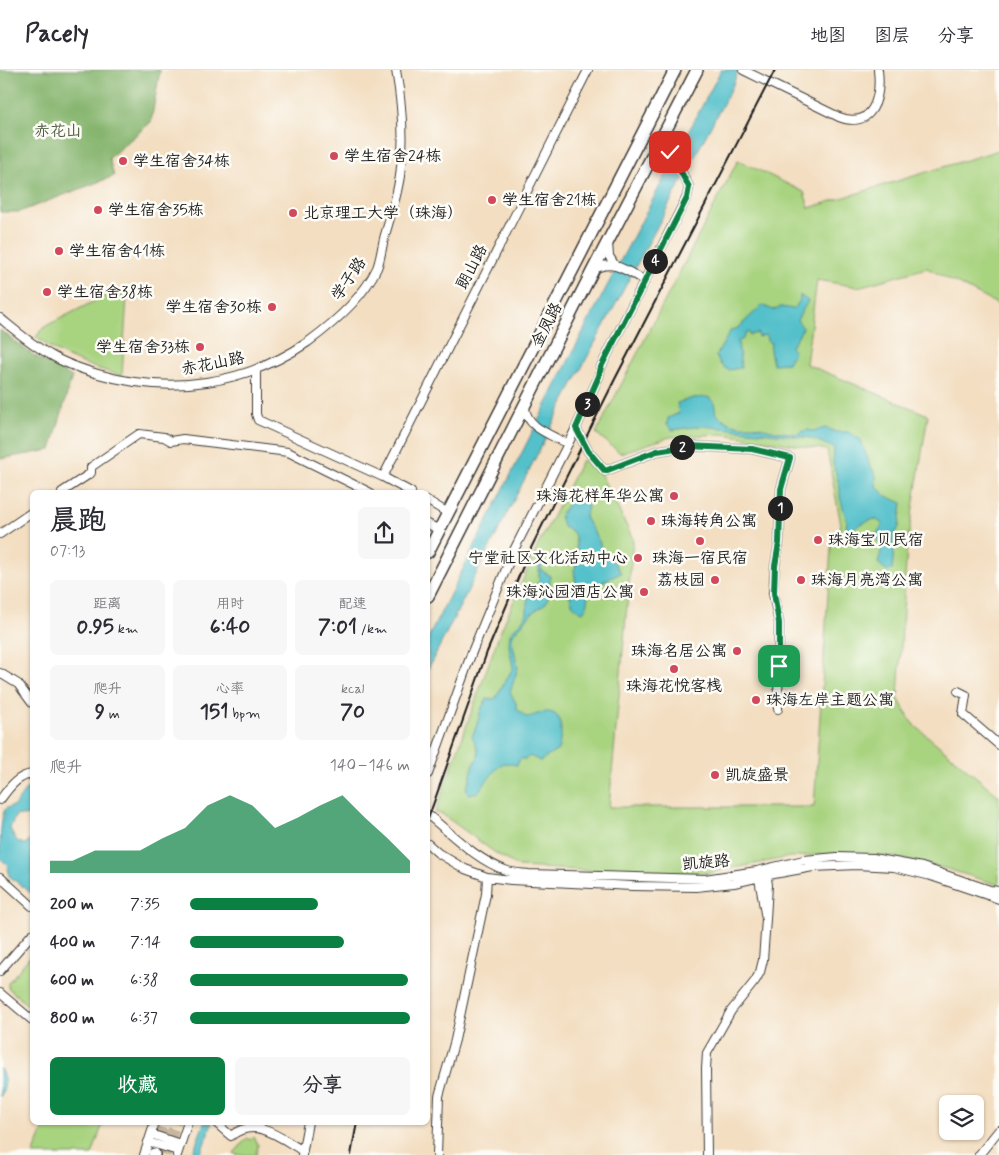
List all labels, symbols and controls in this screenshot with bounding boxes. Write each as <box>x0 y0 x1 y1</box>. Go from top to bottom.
text: Pacely <box>25 19 89 50</box>
text: 地图 <box>810 24 846 48</box>
text: 图层 <box>874 24 910 48</box>
text: 分享 <box>938 24 974 48</box>
park label: 赤花山 <box>34 121 82 142</box>
pin <box>649 131 691 173</box>
icon: check <box>656 138 684 166</box>
place label: 学生宿舍24栋 <box>344 146 442 167</box>
marker: 学生宿舍24栋 <box>328 150 340 162</box>
place label: 学生宿舍34栋 <box>133 151 230 172</box>
marker: 学生宿舍34栋 <box>117 155 129 167</box>
place label: 学生宿舍21栋 <box>502 190 597 211</box>
marker: 学生宿舍21栋 <box>486 194 498 206</box>
place label: 学生宿舍35栋 <box>108 200 204 221</box>
place label: 北京理工大学（珠海） <box>303 203 463 224</box>
marker: 学生宿舍35栋 <box>92 204 104 216</box>
marker: 北京理工大学（珠海） <box>287 207 299 219</box>
place label: 学生宿舍41栋 <box>69 241 165 262</box>
street label: 朗山路 <box>452 241 492 293</box>
marker: 学生宿舍41栋 <box>53 245 65 257</box>
pin: 4 <box>642 248 668 274</box>
text: 4 <box>651 252 660 270</box>
street label: 学子路 <box>327 253 371 305</box>
place label: 学生宿舍38栋 <box>57 282 153 303</box>
marker: 学生宿舍38栋 <box>41 286 53 298</box>
place label: 学生宿舍30栋 <box>166 297 262 318</box>
street label: 金凤路 <box>527 299 567 351</box>
marker: 学生宿舍30栋 <box>266 301 278 313</box>
place label: 学生宿舍33栋 <box>96 337 190 358</box>
marker: 学生宿舍33栋 <box>194 341 206 353</box>
street label: 赤花山路 <box>180 348 246 380</box>
pin: 3 <box>574 392 600 416</box>
text: 3 <box>584 395 591 413</box>
pin: 2 <box>670 434 694 460</box>
text: 2 <box>679 438 686 456</box>
place label: 珠海花样年华公寓 <box>536 486 664 507</box>
marker: 珠海花样年华公寓 <box>668 490 680 502</box>
pin: 1 <box>768 496 792 520</box>
text: 1 <box>777 499 784 517</box>
text: 晨跑 <box>50 503 106 540</box>
button: share <box>358 507 410 559</box>
place label: 珠海转角公寓 <box>661 511 757 532</box>
marker: 珠海转角公寓 <box>645 515 657 527</box>
place label: 珠海宝贝民宿 <box>828 530 924 551</box>
marker: 珠海宝贝民宿 <box>812 534 824 546</box>
marker: 珠海一宿民宿 <box>694 535 706 547</box>
text: 07:13 <box>50 541 85 562</box>
place label: 宁堂社区文化活动中心 <box>468 548 628 569</box>
place label: 珠海一宿民宿 <box>652 548 748 569</box>
marker: 宁堂社区文化活动中心 <box>632 552 644 564</box>
place label: 荔枝园 <box>657 570 705 591</box>
place label: 珠海月亮湾公寓 <box>811 570 923 591</box>
marker: 荔枝园 <box>709 574 721 586</box>
marker: 珠海月亮湾公寓 <box>795 574 807 586</box>
place label: 珠海沁园酒店公寓 <box>506 582 634 603</box>
marker: 珠海沁园酒店公寓 <box>638 586 650 598</box>
text: 距离 <box>93 595 121 613</box>
text: 用时 <box>216 595 244 613</box>
text: 配速 <box>339 595 367 613</box>
text: 0.95 <box>76 613 114 641</box>
text: 6:40 <box>210 613 250 641</box>
text: 7:01 <box>318 613 357 641</box>
text: km <box>114 620 138 638</box>
text: /km <box>357 620 387 638</box>
place label: 珠海名居公寓 <box>631 641 727 662</box>
marker: 珠海名居公寓 <box>731 645 743 657</box>
pin <box>758 645 800 687</box>
icon: arrive <box>765 652 793 680</box>
marker: 珠海花悦客栈 <box>668 663 680 675</box>
place label: 珠海花悦客栈 <box>626 676 722 697</box>
text: 爬升 <box>93 680 121 698</box>
text: 心率 <box>216 680 244 698</box>
text: kcal <box>341 680 364 698</box>
place label: 珠海左岸主题公寓 <box>766 690 894 711</box>
marker: 珠海左岸主题公寓 <box>750 694 762 706</box>
text: 9 <box>95 698 105 726</box>
text: 151 <box>200 698 228 726</box>
text: 70 <box>340 698 365 726</box>
text: m <box>105 705 120 723</box>
text: bpm <box>228 705 260 723</box>
text: 140–146 m <box>330 755 410 776</box>
text: 爬升 <box>50 757 82 778</box>
place label: 凯旋盛景 <box>725 765 789 786</box>
marker: 凯旋盛景 <box>709 769 721 781</box>
street label: 凯旋路 <box>681 850 731 876</box>
text: 200 m <box>50 894 94 915</box>
text: 7:35 <box>130 894 160 915</box>
text: 400 m <box>50 932 95 953</box>
text: 7:14 <box>130 932 161 953</box>
text: 600 m <box>50 970 94 991</box>
text: 6:38 <box>130 970 158 991</box>
text: 800 m <box>50 1008 95 1029</box>
text: 6:37 <box>130 1008 158 1029</box>
button: 收藏 <box>50 1057 225 1115</box>
button: 分享 <box>235 1057 410 1115</box>
map controls <box>939 1095 984 1140</box>
button: layers <box>939 1095 984 1140</box>

